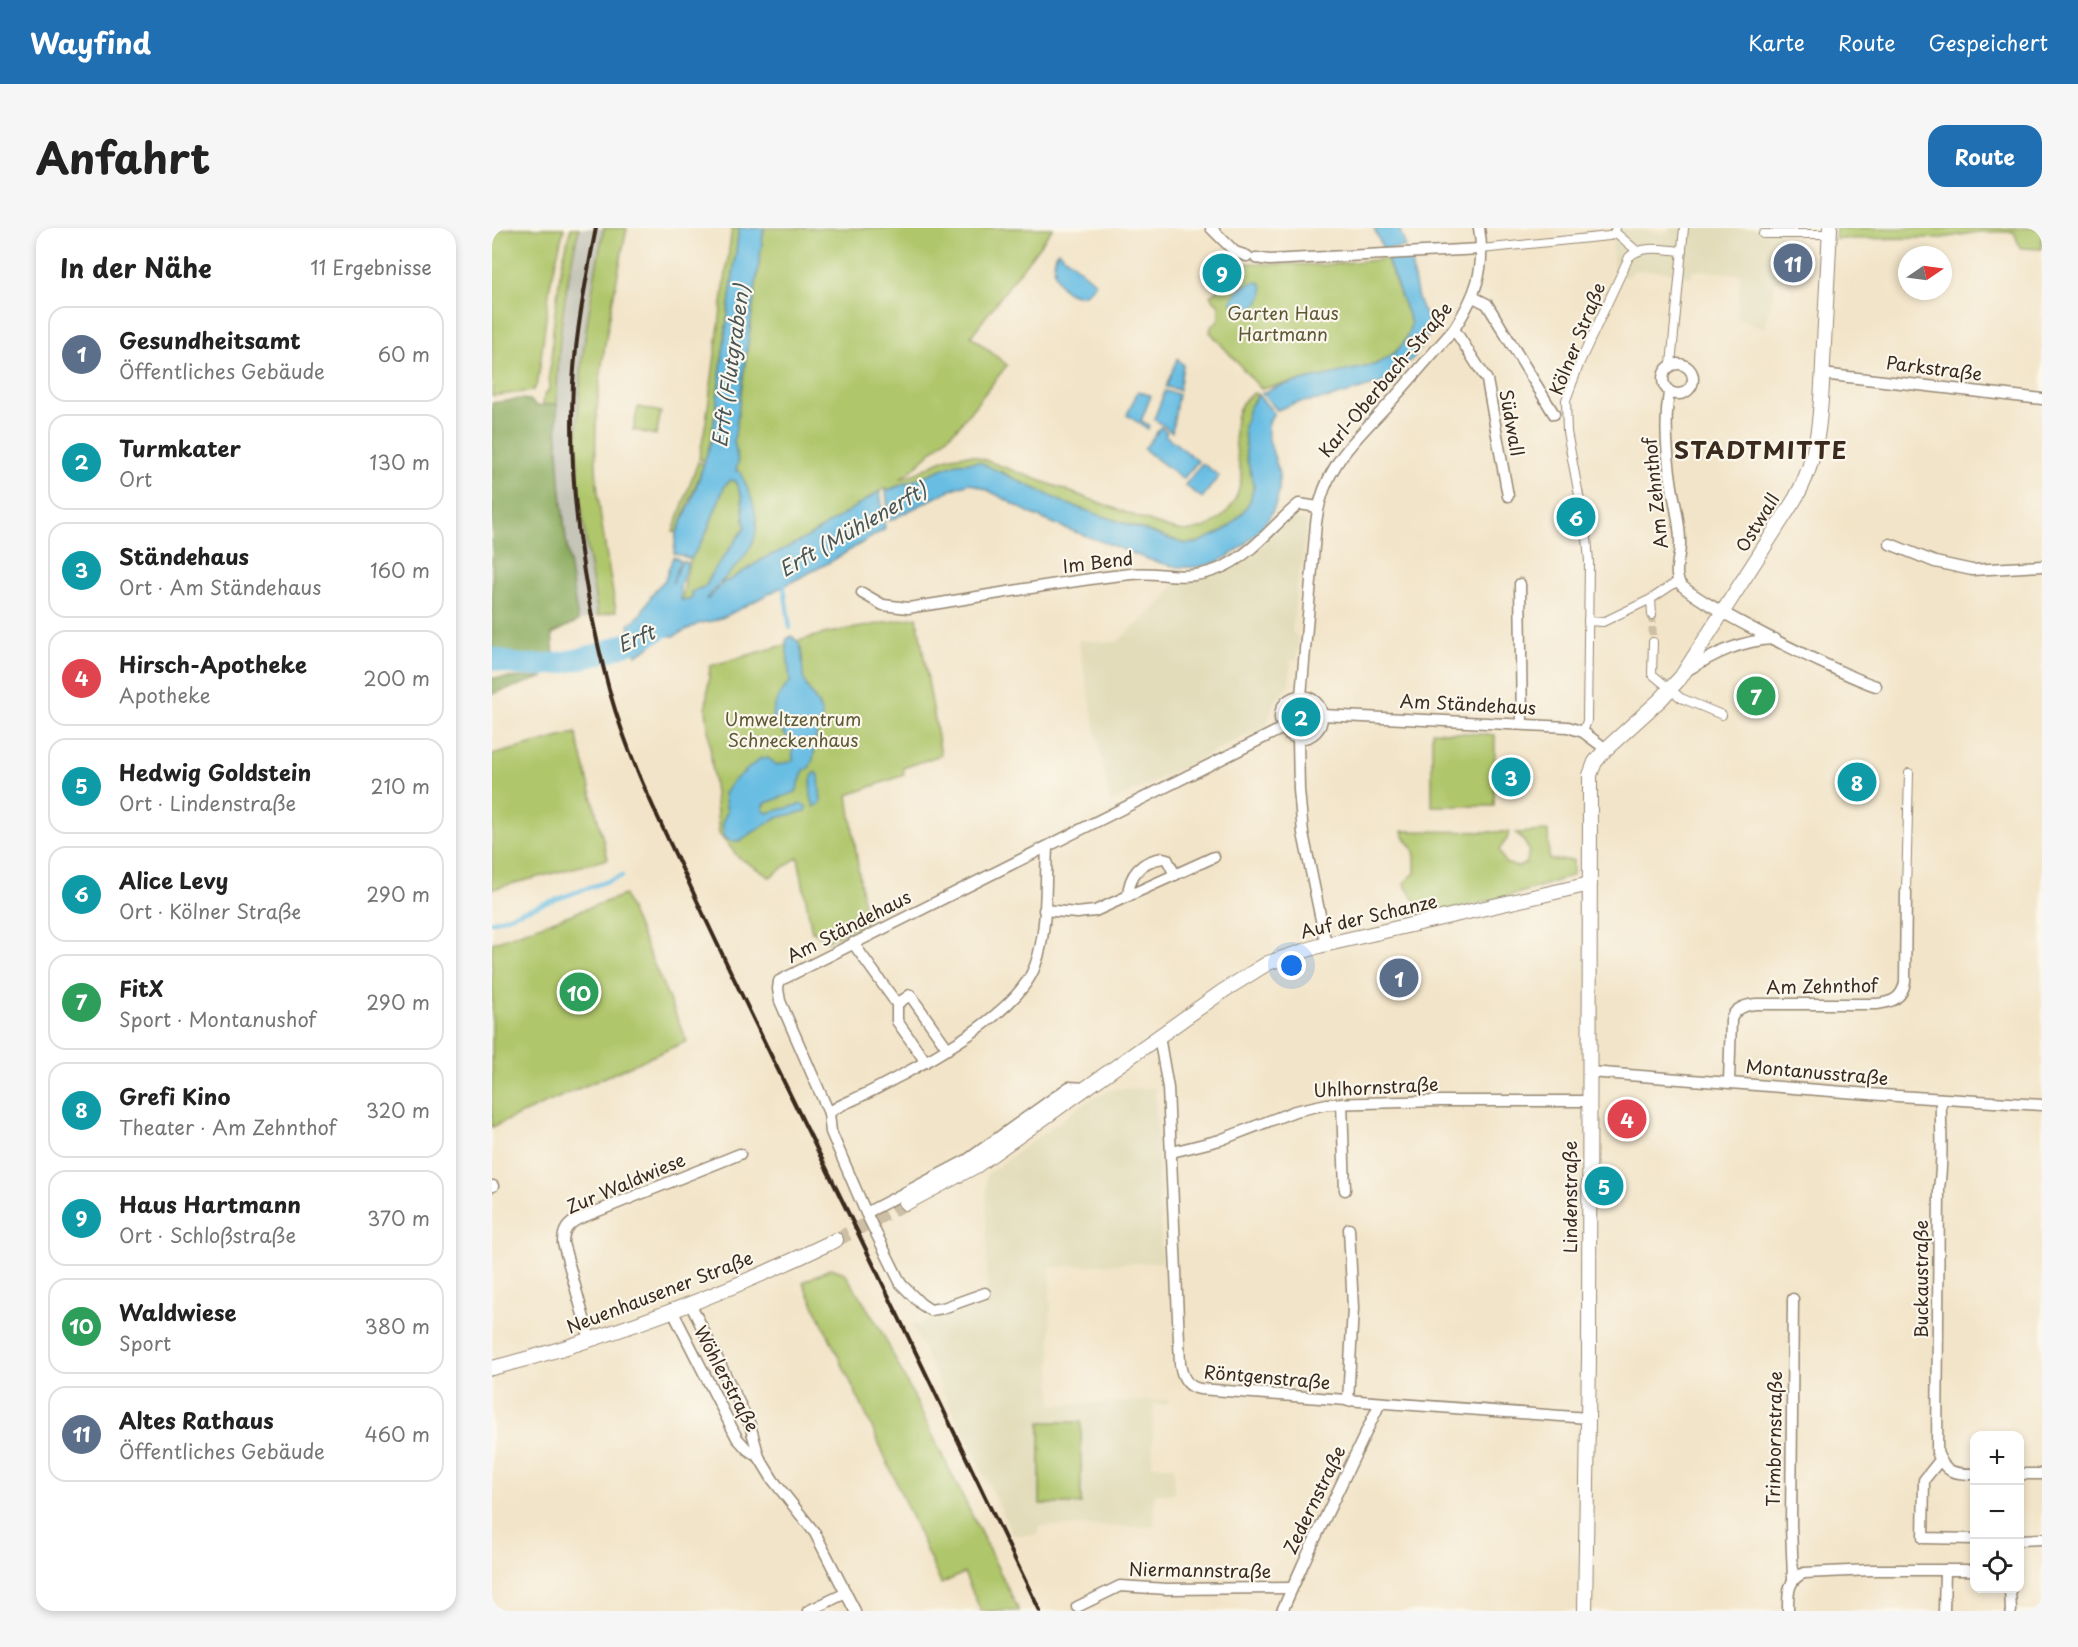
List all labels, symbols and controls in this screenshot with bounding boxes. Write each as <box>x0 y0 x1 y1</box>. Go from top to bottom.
text: Wayfind <box>30 21 151 64</box>
text: Karte <box>1748 26 1805 58</box>
text: Route <box>1838 26 1896 58</box>
text: Gespeichert <box>1929 26 2048 58</box>
text: Anfahrt <box>36 125 210 188</box>
button: Route <box>1928 125 2042 187</box>
pin: 11 <box>1774 240 1812 285</box>
north arrow <box>1898 246 1952 300</box>
text: In der Nähe <box>60 248 212 287</box>
pin: 9 <box>1202 250 1242 296</box>
text: 11 Ergebnisse <box>310 252 432 282</box>
street label: Kölner Straße <box>1542 278 1611 399</box>
water label: Erft (Flutgraben) <box>704 282 756 449</box>
street label: Karl-Oberbach-Straße <box>1312 295 1458 463</box>
park label: Garten Haus Hartmann <box>1227 299 1339 347</box>
text: Gesundheitsamt <box>119 323 301 356</box>
text: 1 <box>77 339 86 369</box>
text: 60 m <box>378 339 430 369</box>
street label: Parkstraße <box>1885 348 1984 387</box>
text: Öffentliches Gebäude <box>119 356 325 386</box>
street label: Südwall <box>1493 387 1532 458</box>
text: Turmkater <box>119 431 241 464</box>
district label: STADTMITTE <box>1674 431 1848 467</box>
street label: Am Zehnthof <box>1635 434 1674 550</box>
text: 2 <box>74 447 89 477</box>
text: 130 m <box>370 447 430 477</box>
text: Ort <box>119 464 152 494</box>
water label: Erft (Mühlenerft) <box>773 474 933 584</box>
street label: Ostwall <box>1728 487 1785 557</box>
pin: 6 <box>1556 494 1596 540</box>
text: Ständehaus <box>119 539 249 572</box>
street label: Im Bend <box>1061 544 1135 579</box>
text: 3 <box>75 555 88 585</box>
text: 160 m <box>370 555 430 585</box>
text: Ort · Am Ständehaus <box>119 572 321 602</box>
water label: Erft <box>612 616 662 659</box>
text: Hirsch-Apotheke <box>119 647 307 680</box>
text: 4 <box>75 663 88 693</box>
text: 200 m <box>363 663 430 693</box>
pin: 7 <box>1736 674 1776 718</box>
text: Apotheke <box>119 680 211 710</box>
street label: Am Ständehaus <box>1399 686 1537 721</box>
pin: 2 <box>1282 694 1320 740</box>
park label: Umweltzentrum Schneckenhaus <box>725 705 861 753</box>
pin: 3 <box>1492 754 1530 800</box>
text: Hedwig Goldstein <box>119 755 311 788</box>
pin: 8 <box>1838 760 1876 804</box>
text: 5 <box>75 771 88 801</box>
text: 210 m <box>371 771 430 801</box>
text: Ort · Lindenstraße <box>119 788 296 818</box>
text: Alice Levy <box>119 863 228 896</box>
text: 6 <box>74 879 89 909</box>
text: 290 m <box>366 879 430 909</box>
street label: Am Ständehaus <box>781 883 915 969</box>
street label: Auf der Schanze <box>1298 887 1440 944</box>
text: Ort · Kölner Straße <box>119 896 301 926</box>
your location <box>1277 951 1306 980</box>
pin: 1 <box>1380 956 1418 1000</box>
pin: 10 <box>560 970 598 1014</box>
text: FitX <box>119 971 163 1004</box>
street label: Am Zehnthof <box>1766 971 1880 1000</box>
text: 7 <box>76 987 87 1017</box>
text: 290 m <box>366 987 430 1017</box>
text: Sport · Montanushof <box>119 1004 316 1034</box>
street label: Montanusstraße <box>1745 1052 1890 1091</box>
street label: Uhlhornstraße <box>1313 1070 1439 1103</box>
text: Grefi Kino <box>119 1079 230 1112</box>
text: 8 <box>75 1095 88 1125</box>
text: 320 m <box>366 1095 430 1125</box>
pin: 4 <box>1608 1096 1646 1142</box>
text: Theater · Am Zehnthof <box>119 1112 336 1142</box>
street label: Lindenstraße <box>1556 1141 1583 1253</box>
street label: Zur Waldwiese <box>562 1145 689 1220</box>
pin: 5 <box>1584 1164 1624 1208</box>
text: Haus Hartmann <box>119 1187 301 1220</box>
text: 9 <box>76 1203 87 1233</box>
text: 370 m <box>367 1203 430 1233</box>
text: Ort · Schloßstraße <box>119 1220 296 1250</box>
street label: Buckaustraße <box>1907 1220 1934 1338</box>
street label: Neuenhausener Straße <box>562 1244 757 1340</box>
text: Waldwiese <box>119 1295 237 1328</box>
text: 10 <box>69 1311 94 1341</box>
text: 380 m <box>364 1311 430 1341</box>
street label: Wöhlerstraße <box>688 1320 767 1436</box>
text: Sport <box>119 1328 171 1358</box>
street label: Röntgenstraße <box>1203 1358 1332 1395</box>
street label: Trimbornstraße <box>1759 1371 1788 1507</box>
text: Altes Rathaus <box>119 1403 274 1436</box>
text: 11 <box>72 1419 91 1449</box>
text: 460 m <box>364 1419 430 1449</box>
map controls <box>1970 1431 2024 1593</box>
button: + <box>1970 1431 2024 1485</box>
text: Öffentliches Gebäude <box>119 1436 325 1466</box>
street label: Zedernstraße <box>1276 1441 1352 1558</box>
button: − <box>1970 1485 2024 1539</box>
button: locate <box>1970 1539 2024 1593</box>
street label: Niermannstraße <box>1129 1555 1271 1584</box>

